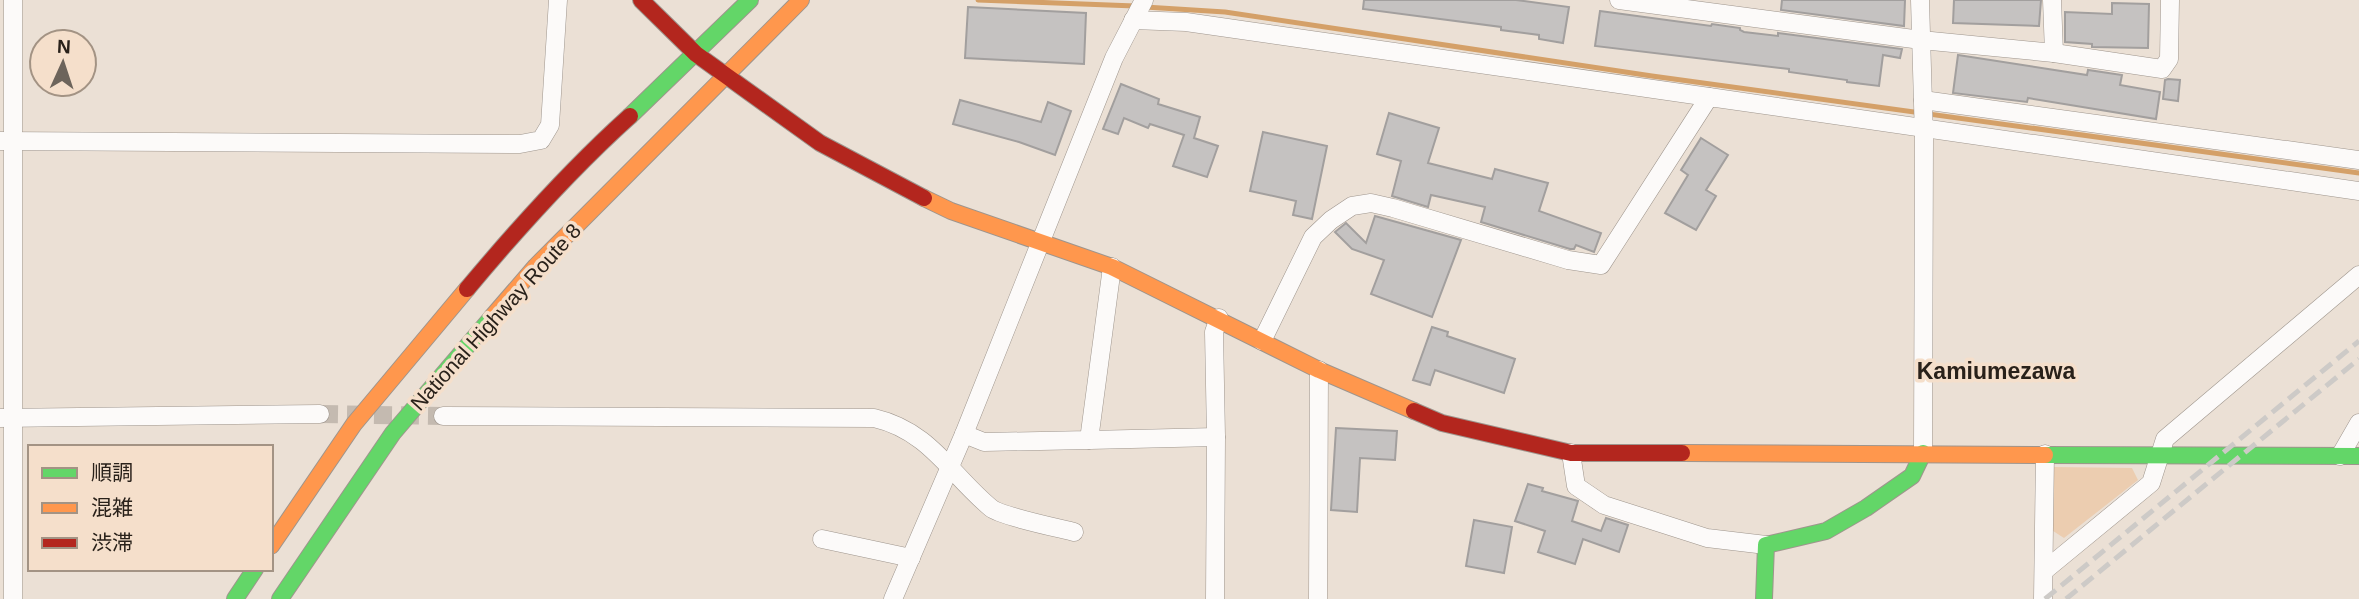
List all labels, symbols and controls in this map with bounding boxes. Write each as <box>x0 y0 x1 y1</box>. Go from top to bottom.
north arrow <box>28 28 98 98</box>
text: N <box>56 36 71 57</box>
street label: National Highway Route 8 <box>406 219 585 415</box>
district label: Kamiumezawa <box>1917 358 2075 384</box>
legend <box>28 445 273 571</box>
text: 順調 <box>91 461 133 484</box>
text: 混雑 <box>91 496 133 519</box>
text: 渋滞 <box>91 531 133 554</box>

